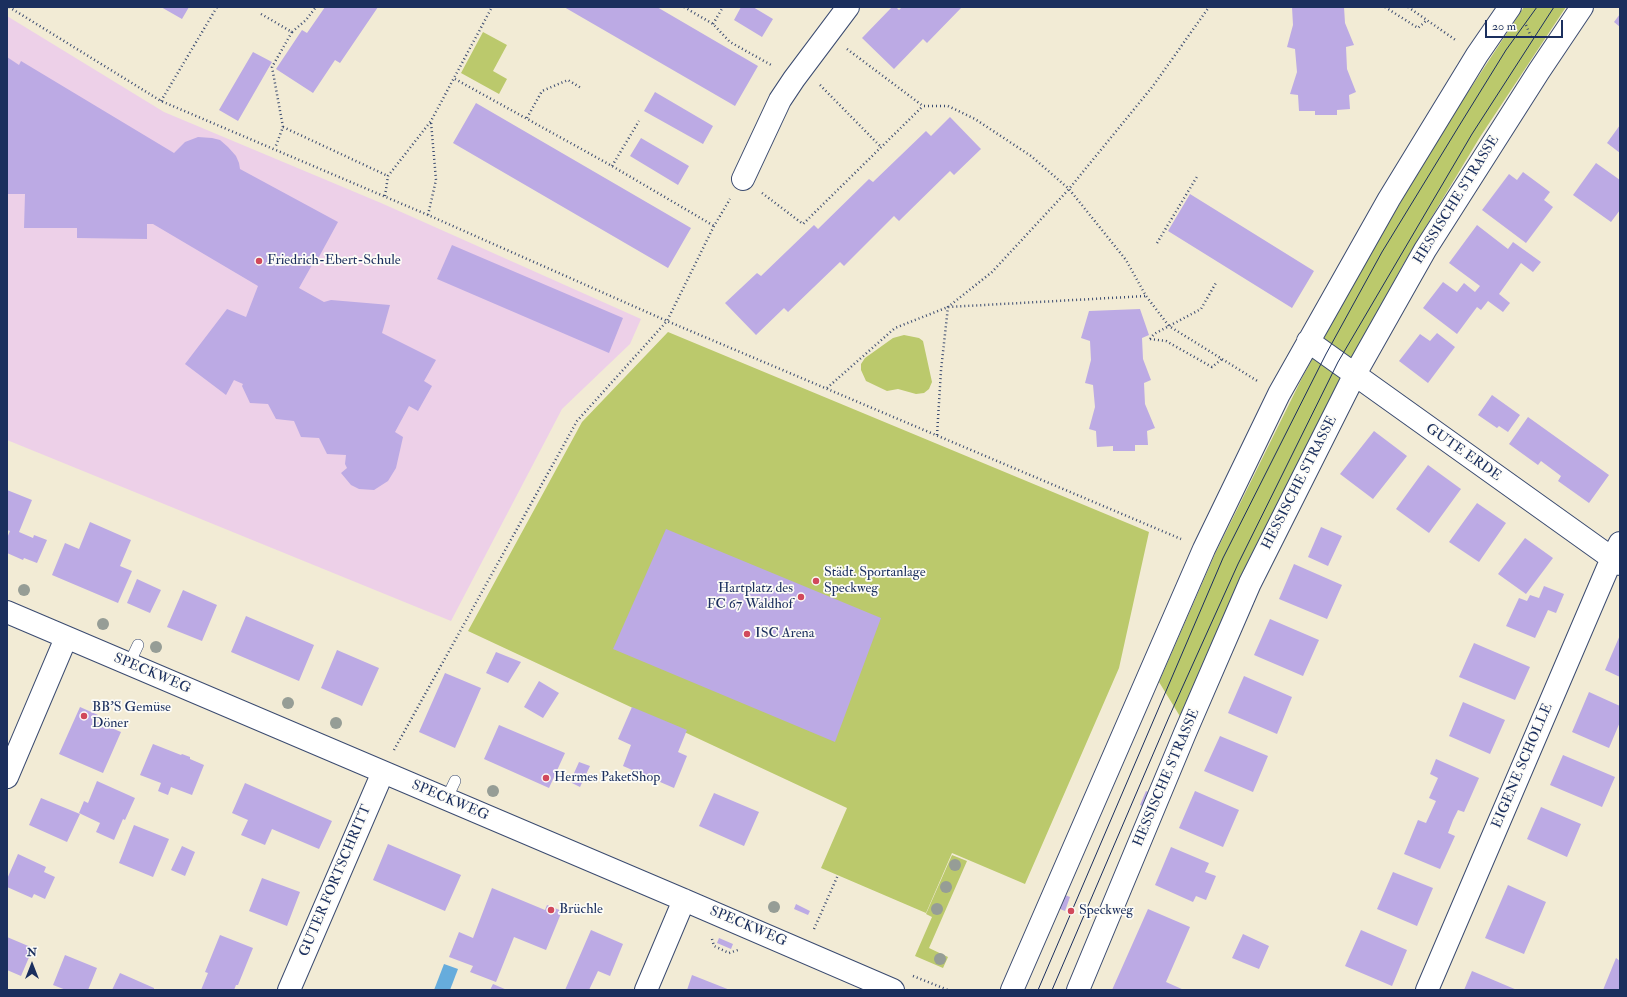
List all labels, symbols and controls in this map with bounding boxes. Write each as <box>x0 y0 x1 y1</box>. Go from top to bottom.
scale bar <box>1487 12 1565 38</box>
text: 20 m <box>1492 19 1516 34</box>
street label: HESSISCHE STRASSE <box>1411 133 1503 267</box>
place label: Friedrich-Ebert-Schule <box>267 253 401 269</box>
marker: Friedrich-Ebert-Schule <box>254 256 264 266</box>
street label: HESSISCHE STRASSE <box>1259 413 1341 553</box>
street label: GUTE ERDE <box>1422 421 1504 485</box>
place label: Städt. Sportanlage Speckweg <box>824 565 926 598</box>
marker: Städt. Sportanlage Speckweg <box>811 576 821 586</box>
place label: Hartplatz des FC 67 Waldhof <box>707 581 793 614</box>
marker: Hartplatz des FC 67 Waldhof <box>796 592 806 602</box>
place label: ISC Arena <box>755 626 815 642</box>
marker: ISC Arena <box>742 629 752 639</box>
street label: SPECKWEG <box>111 650 193 698</box>
place label: BB'S Gemüse Döner <box>92 700 171 732</box>
street label: EIGENE SCHOLLE <box>1489 701 1557 831</box>
street label: HESSISCHE STRASSE <box>1130 707 1204 849</box>
marker: BB'S Gemüse Döner <box>79 711 89 721</box>
place label: Hermes PaketShop <box>554 770 660 786</box>
marker: Hermes PaketShop <box>541 773 551 783</box>
street label: SPECKWEG <box>409 777 491 825</box>
street label: GUTER FORTSCHRITT <box>296 803 376 959</box>
place label: Brüchle <box>559 902 603 918</box>
street label: SPECKWEG <box>707 903 789 951</box>
place label: Speckweg <box>1079 903 1133 919</box>
marker: Brüchle <box>546 905 556 915</box>
marker: Speckweg <box>1066 906 1076 916</box>
north arrow <box>12 945 52 985</box>
text: N <box>27 946 37 959</box>

